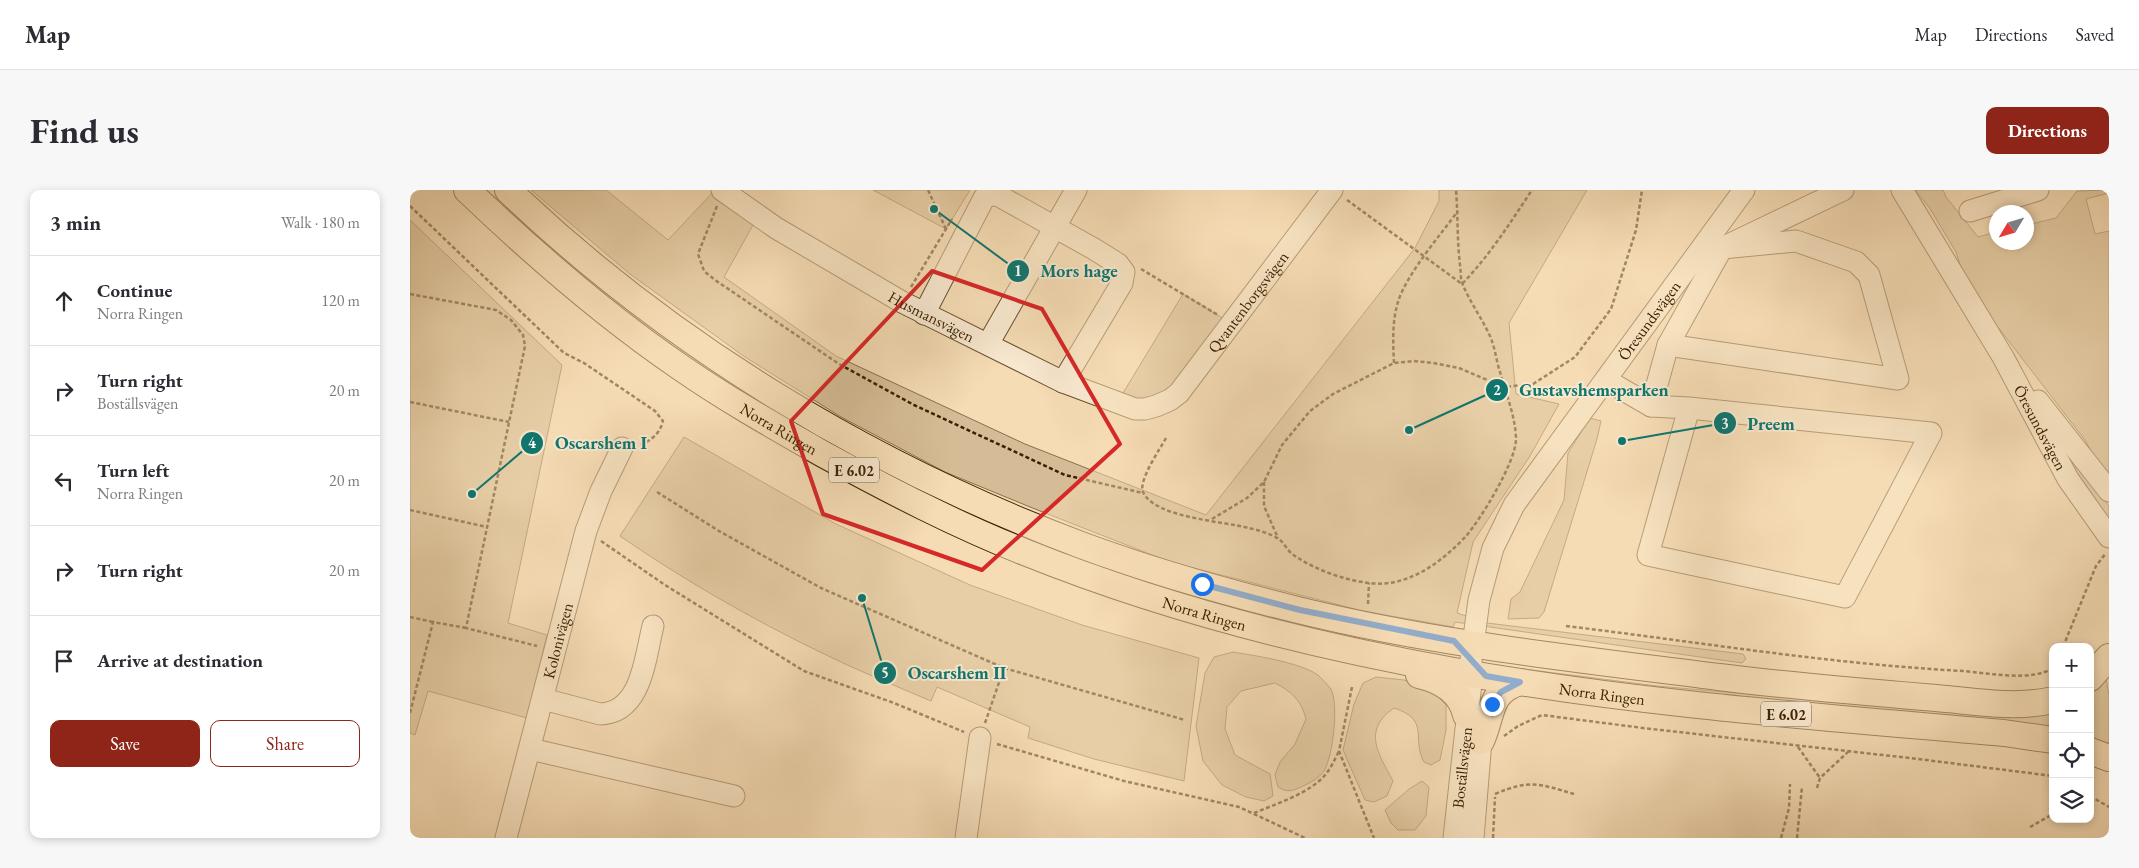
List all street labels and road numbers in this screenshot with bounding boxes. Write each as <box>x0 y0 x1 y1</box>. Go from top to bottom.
street label: Qvantenborgsvägen <box>1203 246 1293 357</box>
street label: Öresundsvägen <box>1613 276 1685 364</box>
street label: Husmansvägen <box>885 286 979 347</box>
street label: Öresundsvägen <box>2009 381 2072 474</box>
street label: Norra Ringen <box>736 398 822 460</box>
road number: E 6.02 <box>829 458 879 482</box>
street label: Norra Ringen <box>1160 591 1249 635</box>
street label: Kolonivägen <box>537 600 578 681</box>
street label: Norra Ringen <box>1558 678 1647 710</box>
road number: E 6.02 <box>1761 702 1811 726</box>
street label: Boställsvägen <box>1447 725 1477 809</box>

